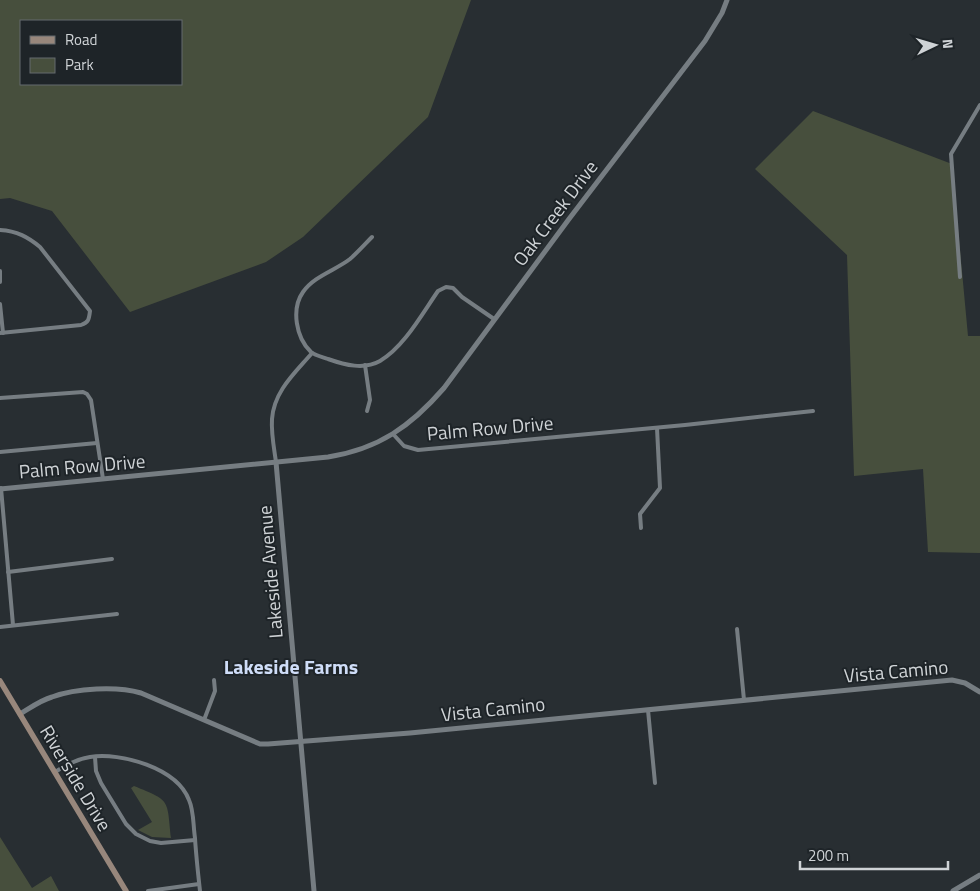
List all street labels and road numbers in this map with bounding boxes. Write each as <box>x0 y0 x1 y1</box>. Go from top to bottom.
street label: Oak Creek Drive <box>505 154 604 272</box>
street label: Palm Row Drive <box>426 408 554 447</box>
street label: Palm Row Drive <box>18 446 146 485</box>
street label: Lakeside Avenue <box>249 504 290 640</box>
street label: Vista Camino <box>843 652 949 690</box>
street label: Vista Camino <box>439 689 546 728</box>
street label: Riverside Drive <box>33 719 120 836</box>

